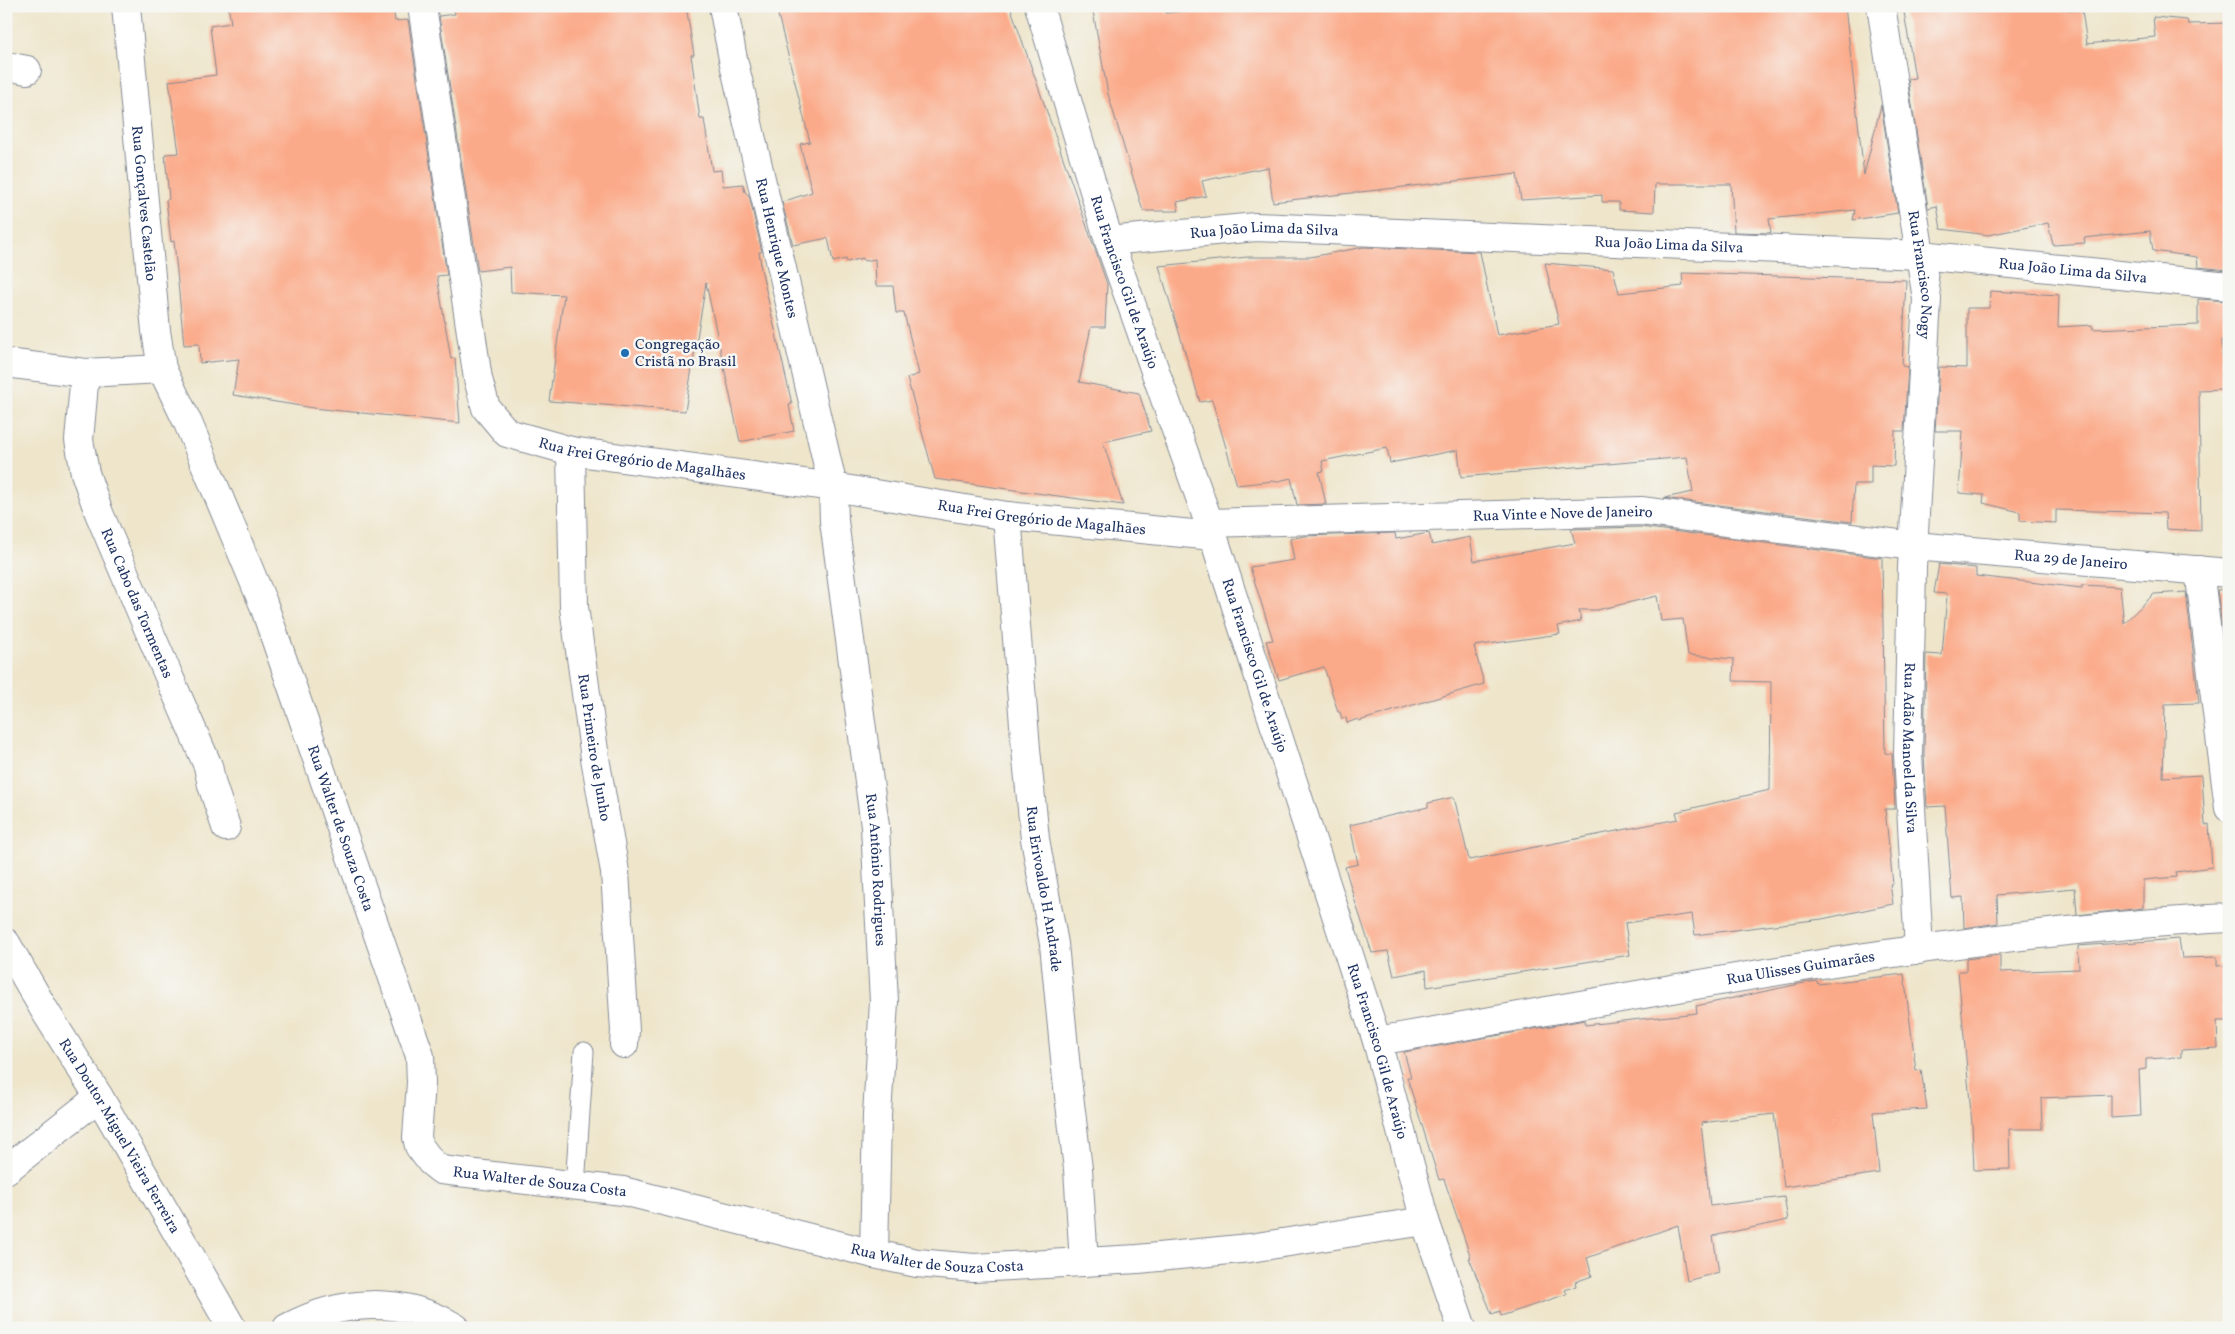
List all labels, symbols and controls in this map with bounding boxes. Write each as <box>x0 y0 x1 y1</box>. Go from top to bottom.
street label: Rua Gonçalves Castelão <box>125 125 160 282</box>
street label: Rua Henrique Montes <box>749 176 802 321</box>
street label: Rua Francisco Gil de Araújo <box>1084 193 1163 372</box>
street label: Rua Francisco Nogy <box>1901 209 1936 340</box>
street label: Rua João Lima da Silva <box>1189 218 1339 245</box>
street label: Rua João Lima da Silva <box>1594 232 1744 260</box>
street label: Rua João Lima da Silva <box>1998 254 2148 290</box>
place label: Congregação Cristã no Brasil <box>635 335 736 373</box>
marker: Congregação Cristã no Brasil <box>619 347 631 359</box>
street label: Rua Frei Gregório de Magalhães <box>536 433 747 487</box>
street label: Rua Frei Gregório de Magalhães <box>936 496 1147 541</box>
street label: Rua Vinte e Nove de Janeiro <box>1473 502 1654 528</box>
street label: Rua Cabo das Tormentas <box>95 525 177 682</box>
street label: Rua 29 de Janeiro <box>2013 546 2129 576</box>
street label: Rua Francisco Gil de Araújo <box>1216 576 1292 756</box>
street label: Rua Adão Manoel da Silva <box>1896 662 1921 834</box>
street label: Rua Primeiro de Junho <box>571 673 615 823</box>
street label: Rua Walter de Souza Costa <box>301 743 378 915</box>
street label: Rua Antônio Rodrigues <box>859 792 890 947</box>
street label: Rua Erivoaldo H Andrade <box>1020 805 1066 973</box>
street label: Rua Ulisses Guimarães <box>1725 947 1876 991</box>
street label: Rua Francisco Gil de Araújo <box>1341 961 1412 1142</box>
street label: Rua Doutor Miguel Vieira Ferreira <box>53 1035 184 1238</box>
street label: Rua Walter de Souza Costa <box>452 1162 628 1203</box>
street label: Rua Walter de Souza Costa <box>848 1239 1024 1280</box>

